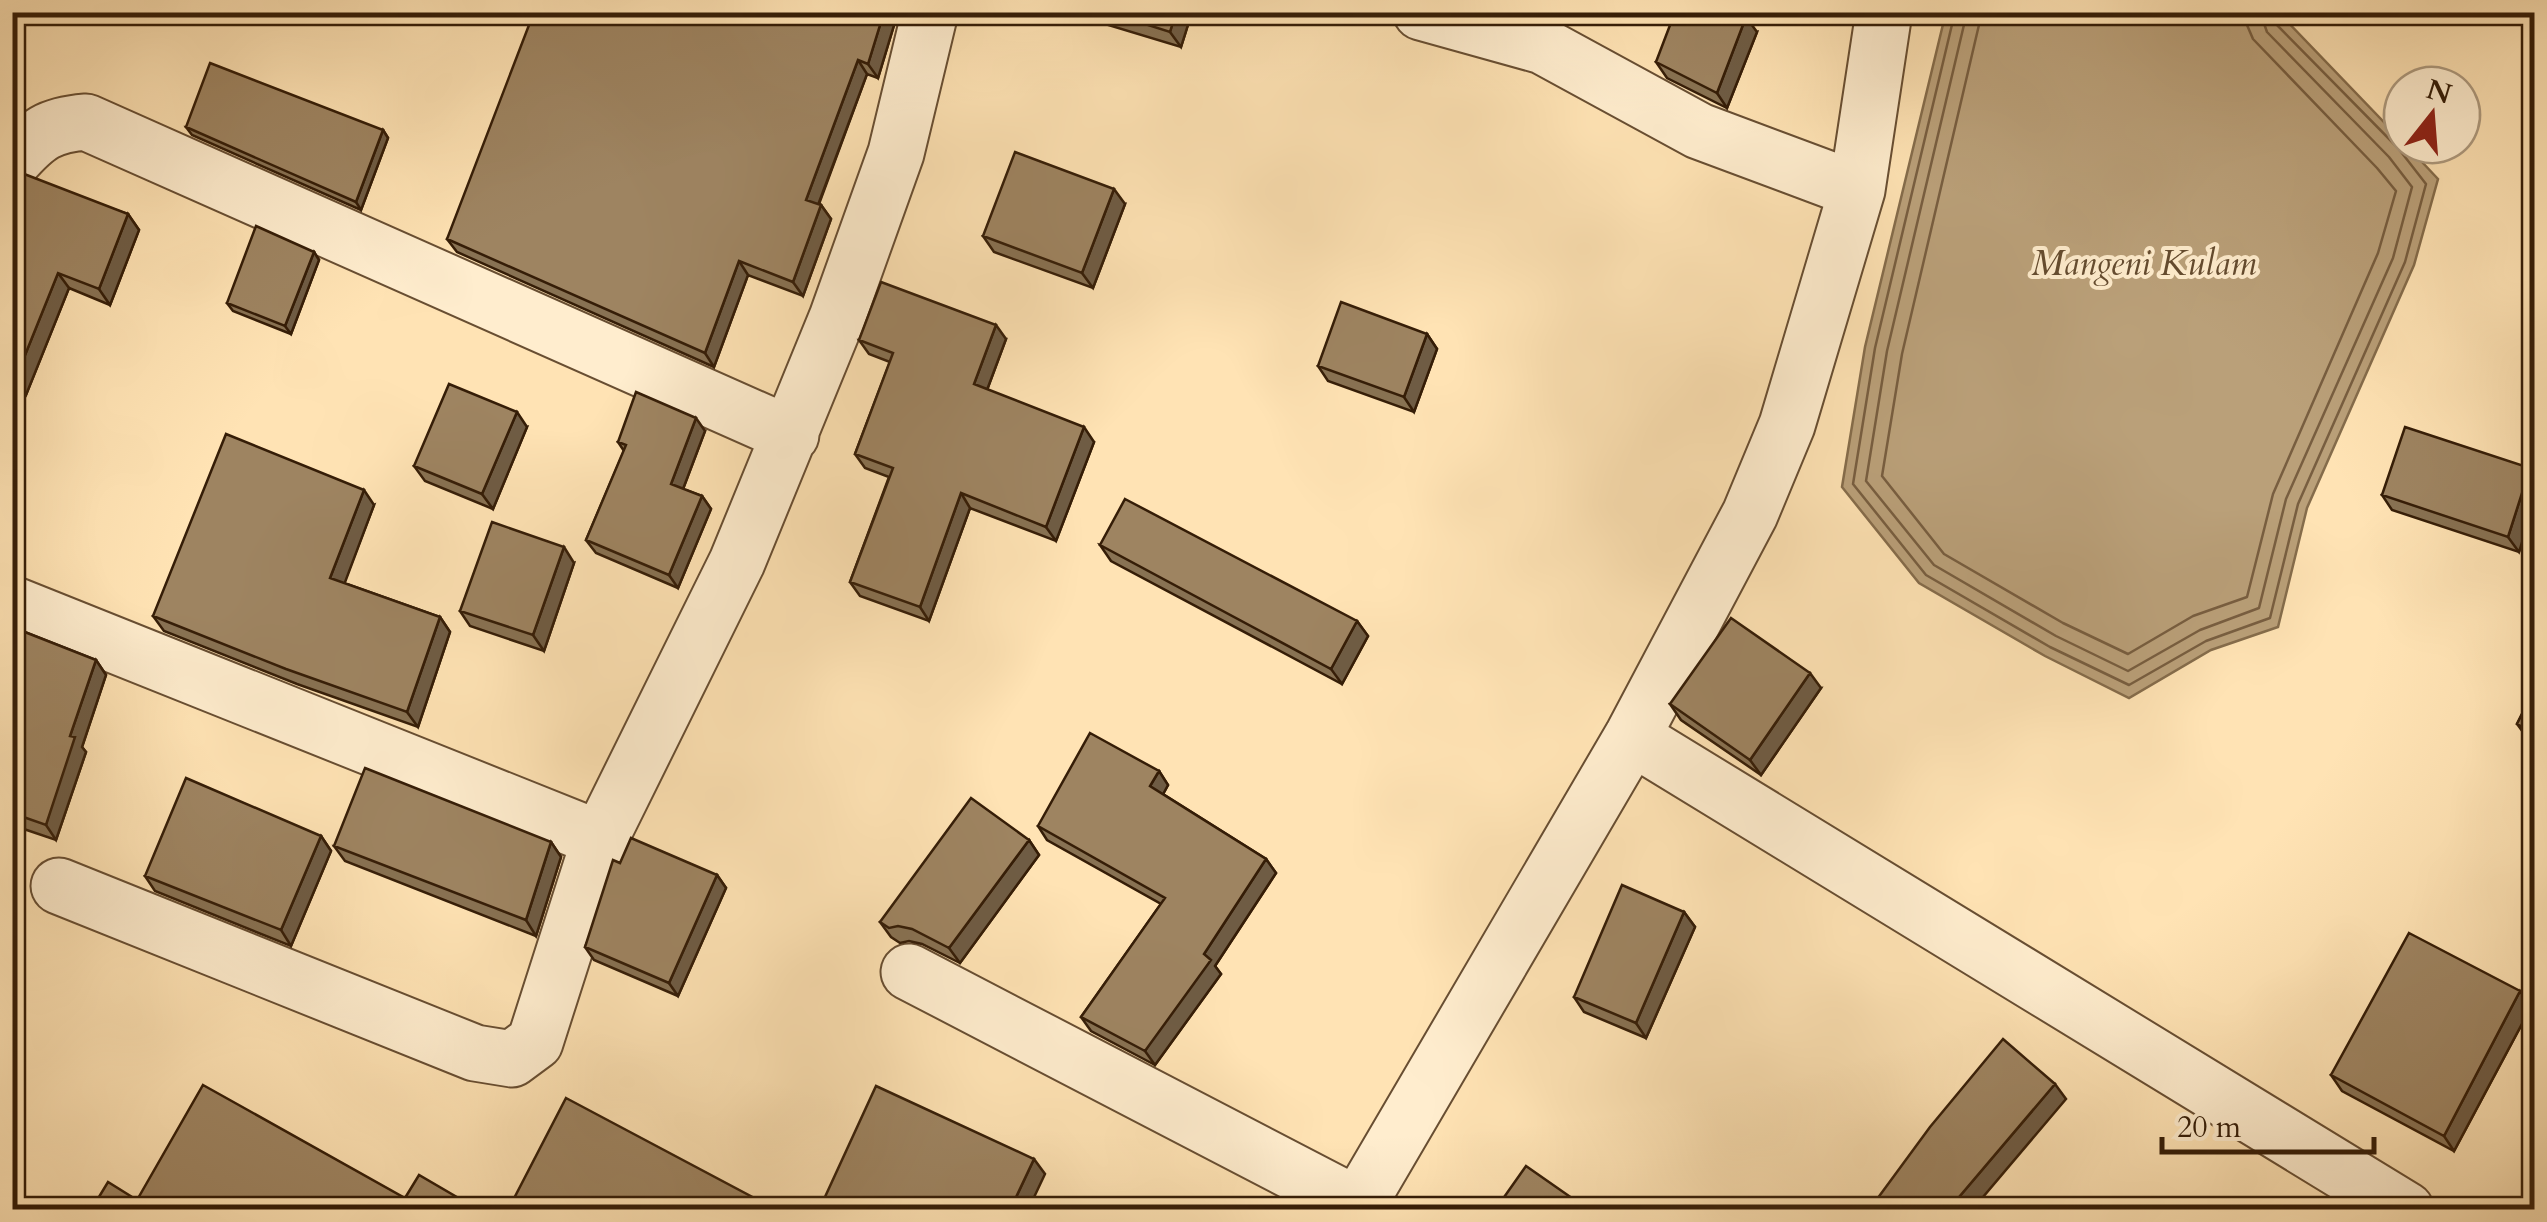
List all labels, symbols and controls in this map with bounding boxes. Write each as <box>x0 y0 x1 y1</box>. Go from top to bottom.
north arrow <box>2382 65 2482 165</box>
text: N <box>2422 70 2456 114</box>
water label: Mangeni Kulam <box>2031 240 2257 288</box>
scale bar <box>2162 1092 2374 1154</box>
text: 20 m <box>2177 1107 2242 1148</box>

